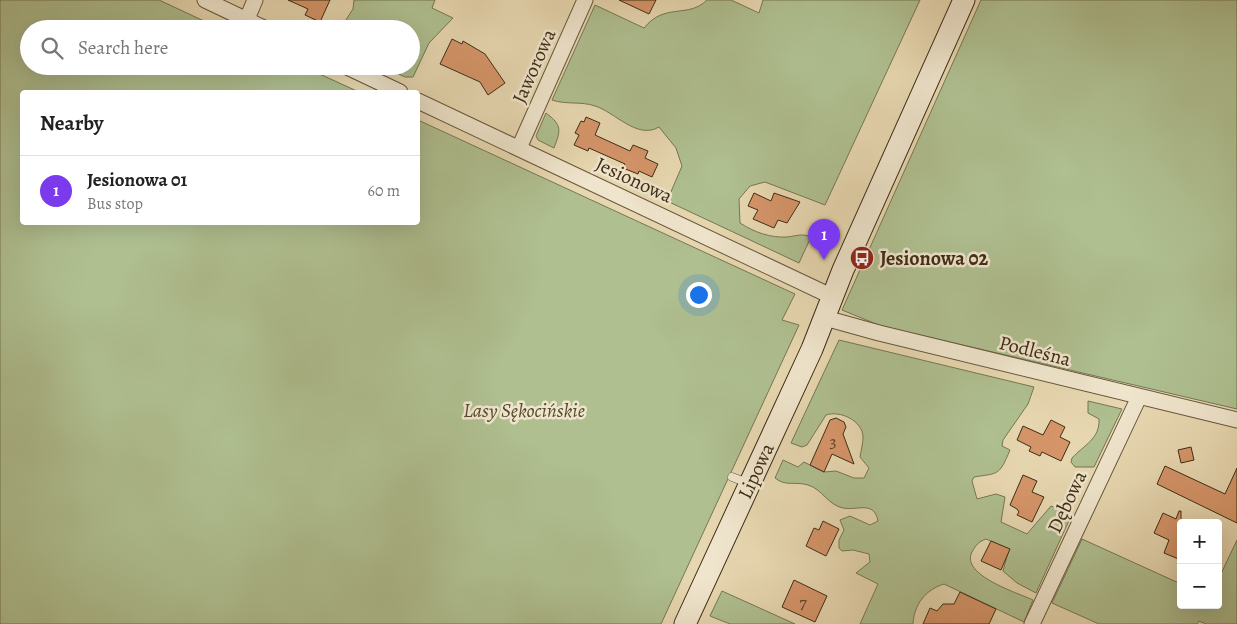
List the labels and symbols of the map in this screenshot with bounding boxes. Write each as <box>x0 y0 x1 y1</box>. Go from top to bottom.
street label: Jaworowa <box>506 24 563 107</box>
street label: Jesionowa <box>591 150 677 210</box>
pin: 1 <box>808 219 840 260</box>
bus stop icon: Jesionowa 02 <box>849 245 875 271</box>
place label: Jesionowa 02 <box>880 245 989 272</box>
your location <box>686 282 712 308</box>
street label: Podleśna <box>996 329 1074 373</box>
park label: Lasy Sękocińskie <box>463 397 585 424</box>
house number: 3 <box>829 429 837 453</box>
street label: Lipowa <box>731 438 781 503</box>
street label: Dębowa <box>1041 466 1093 538</box>
house number: 7 <box>799 590 807 614</box>

